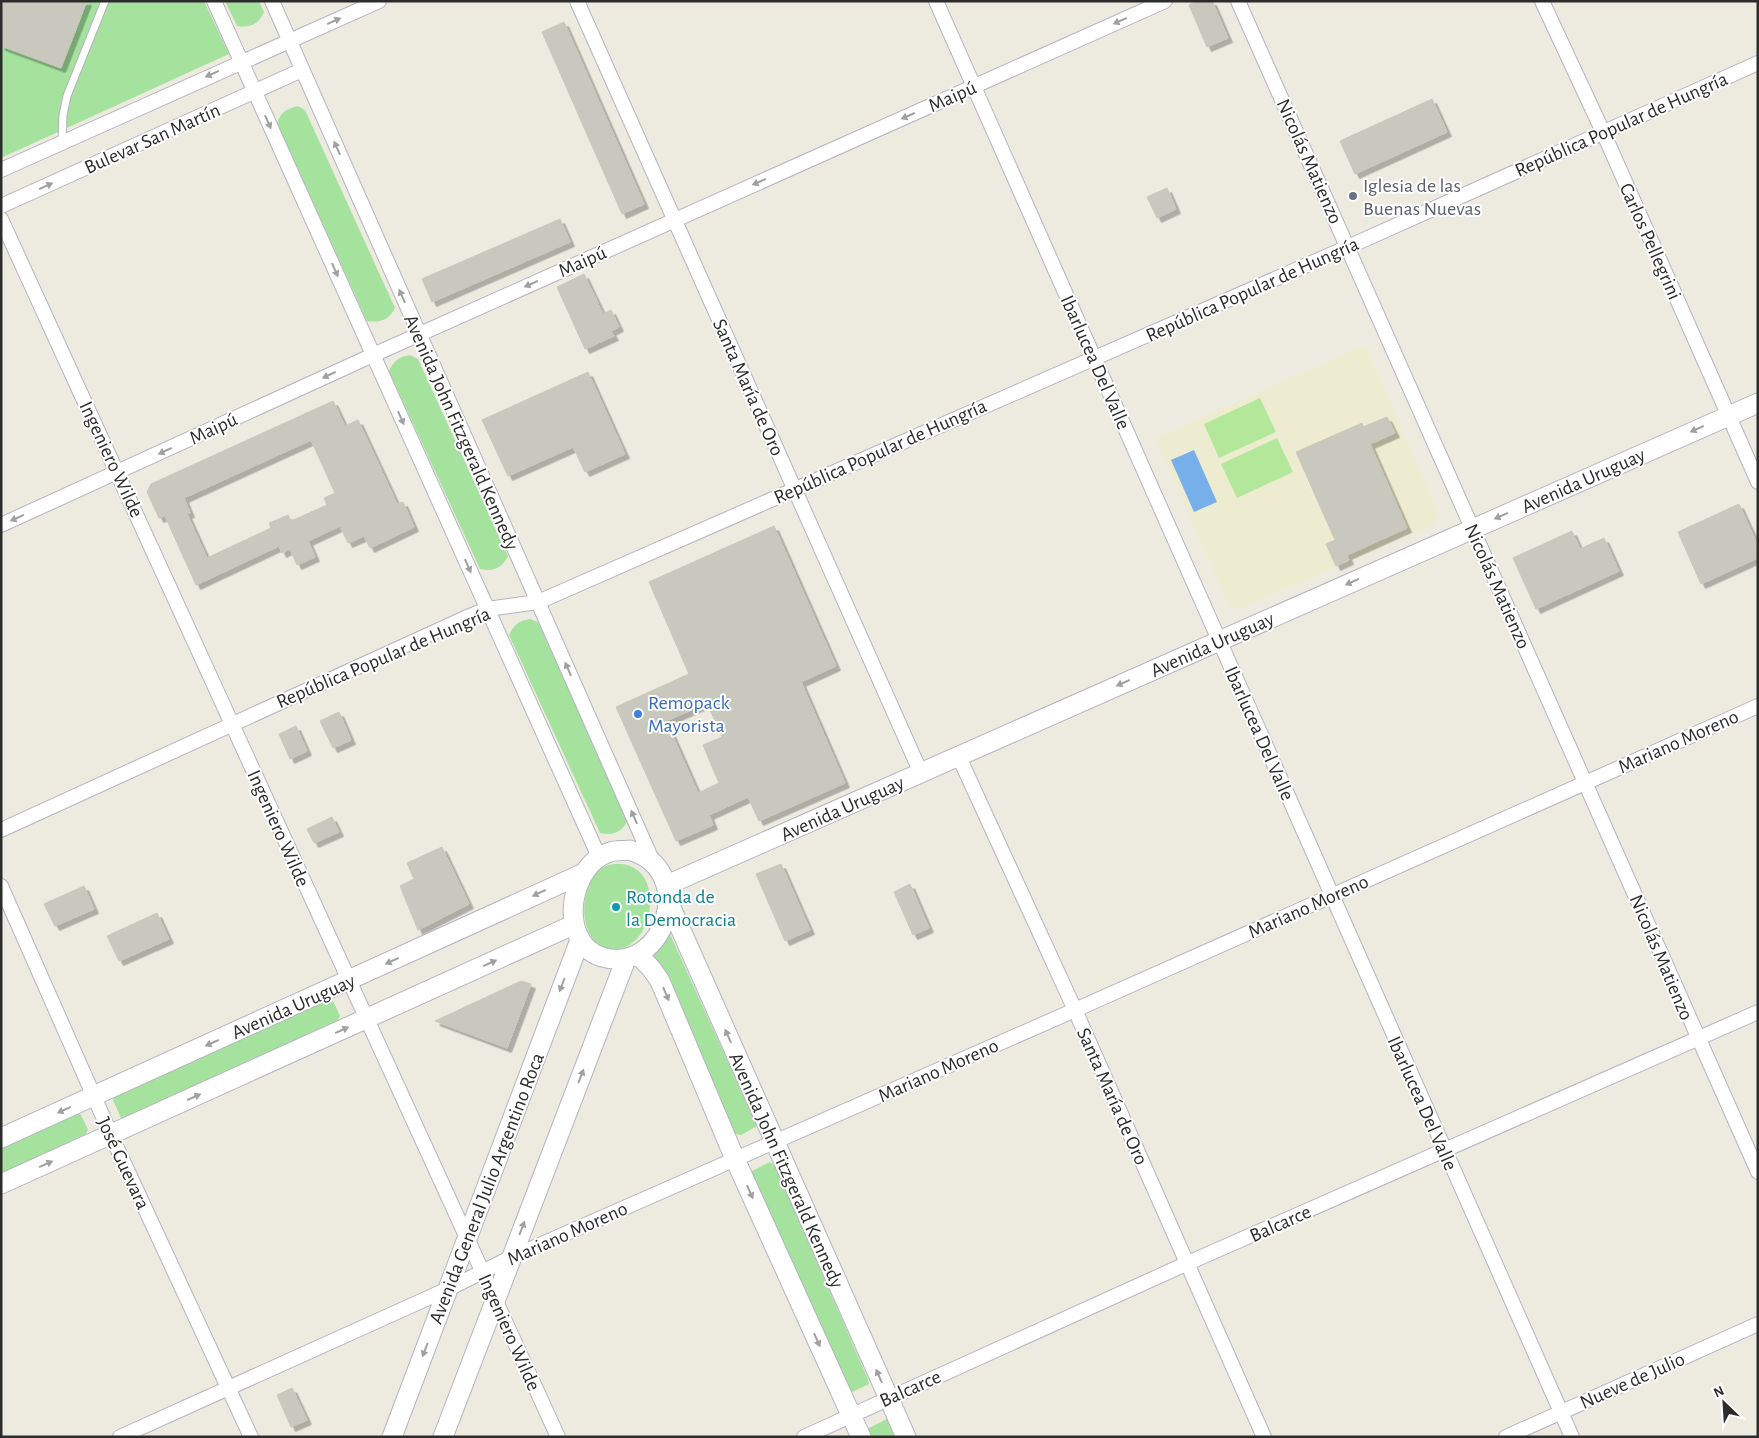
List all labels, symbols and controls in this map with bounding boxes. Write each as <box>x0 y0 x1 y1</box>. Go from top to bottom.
one-way arrow <box>327 17 341 25</box>
one-way arrow <box>1113 17 1127 25</box>
street label: República Popular de Hungría <box>1512 69 1731 181</box>
one-way arrow <box>205 71 219 79</box>
street label: Maipú <box>925 78 979 116</box>
street label: Nicolás Matienzo <box>1273 96 1346 227</box>
street label: Bulevar San Martín <box>81 100 223 178</box>
one-way arrow <box>901 112 915 120</box>
one-way arrow <box>265 115 273 129</box>
one-way arrow <box>332 141 340 155</box>
place label: Iglesia de las Buenas Nuevas <box>1363 176 1481 219</box>
one-way arrow <box>752 178 766 186</box>
street label: Carlos Pellegrini <box>1615 180 1685 303</box>
one-way arrow <box>39 182 53 190</box>
marker: Iglesia de las Buenas Nuevas <box>1347 190 1359 202</box>
street label: República Popular de Hungría <box>1143 234 1362 346</box>
street label: Maipú <box>555 243 609 281</box>
one-way arrow <box>331 263 339 277</box>
one-way arrow <box>524 280 538 288</box>
one-way arrow <box>398 289 406 303</box>
street label: Ibarlucea Del Valle <box>1057 292 1134 433</box>
street label: Avenida John Fitzgerald Kennedy <box>400 312 522 554</box>
street label: Santa María de Oro <box>709 316 787 459</box>
one-way arrow <box>321 371 336 379</box>
street label: República Popular de Hungría <box>771 396 990 508</box>
street label: Ingeniero Wilde <box>75 398 147 521</box>
street label: Maipú <box>187 409 240 449</box>
one-way arrow <box>398 411 406 425</box>
one-way arrow <box>1690 426 1704 434</box>
street label: Avenida Uruguay <box>1519 445 1649 517</box>
one-way arrow <box>158 447 172 455</box>
one-way arrow <box>1494 513 1508 521</box>
one-way arrow <box>10 514 24 522</box>
street label: Nicolás Matienzo <box>1461 521 1534 652</box>
one-way arrow <box>464 559 472 573</box>
one-way arrow <box>1345 578 1359 586</box>
street label: República Popular de Hungría <box>273 604 493 712</box>
street label: Avenida Uruguay <box>1148 609 1278 681</box>
one-way arrow <box>563 662 571 676</box>
street label: Ibarlucea Del Valle <box>1221 663 1298 804</box>
one-way arrow <box>1116 680 1130 688</box>
place label: Remopack Mayorista <box>648 693 730 736</box>
street label: Mariano Moreno <box>1615 707 1741 777</box>
marker: Remopack Mayorista <box>632 708 644 720</box>
street label: Ingeniero Wilde <box>243 767 313 890</box>
street label: Avenida Uruguay <box>778 773 908 845</box>
one-way arrow <box>629 810 637 824</box>
street label: Mariano Moreno <box>1245 872 1371 942</box>
place label: Rotonda de la Democracia <box>626 887 736 930</box>
one-way arrow <box>532 890 546 898</box>
street label: Nicolás Matienzo <box>1626 892 1697 1023</box>
marker: Rotonda de la Democracia <box>610 901 622 913</box>
one-way arrow <box>385 958 399 966</box>
one-way arrow <box>483 959 497 967</box>
street label: Avenida Uruguay <box>229 971 359 1043</box>
one-way arrow <box>558 978 566 992</box>
one-way arrow <box>662 987 670 1002</box>
street label: Santa María de Oro <box>1073 1025 1151 1168</box>
one-way arrow <box>335 1026 349 1034</box>
one-way arrow <box>723 1029 731 1043</box>
street label: Ibarlucea Del Valle <box>1384 1033 1461 1174</box>
street label: Mariano Moreno <box>875 1036 1001 1106</box>
one-way arrow <box>205 1039 219 1047</box>
street label: Avenida General Julio Argentino Roca <box>426 1050 548 1327</box>
street label: Avenida John Fitzgerald Kennedy <box>725 1050 847 1292</box>
one-way arrow <box>577 1068 585 1083</box>
one-way arrow <box>187 1093 201 1101</box>
one-way arrow <box>57 1106 71 1114</box>
street label: José Guevara <box>93 1114 153 1213</box>
one-way arrow <box>39 1160 53 1168</box>
one-way arrow <box>746 1185 754 1199</box>
street label: Mariano Moreno <box>504 1199 630 1269</box>
street label: Balcarce <box>1247 1202 1314 1246</box>
one-way arrow <box>518 1220 526 1235</box>
street label: Ingeniero Wilde <box>474 1271 544 1394</box>
one-way arrow <box>814 1333 822 1347</box>
one-way arrow <box>421 1343 429 1358</box>
street label: Nueve de Julio <box>1577 1349 1688 1413</box>
street label: Balcarce <box>877 1367 944 1411</box>
one-way arrow <box>874 1369 882 1383</box>
north arrow <box>1699 1378 1749 1428</box>
text: N <box>1712 1384 1726 1401</box>

